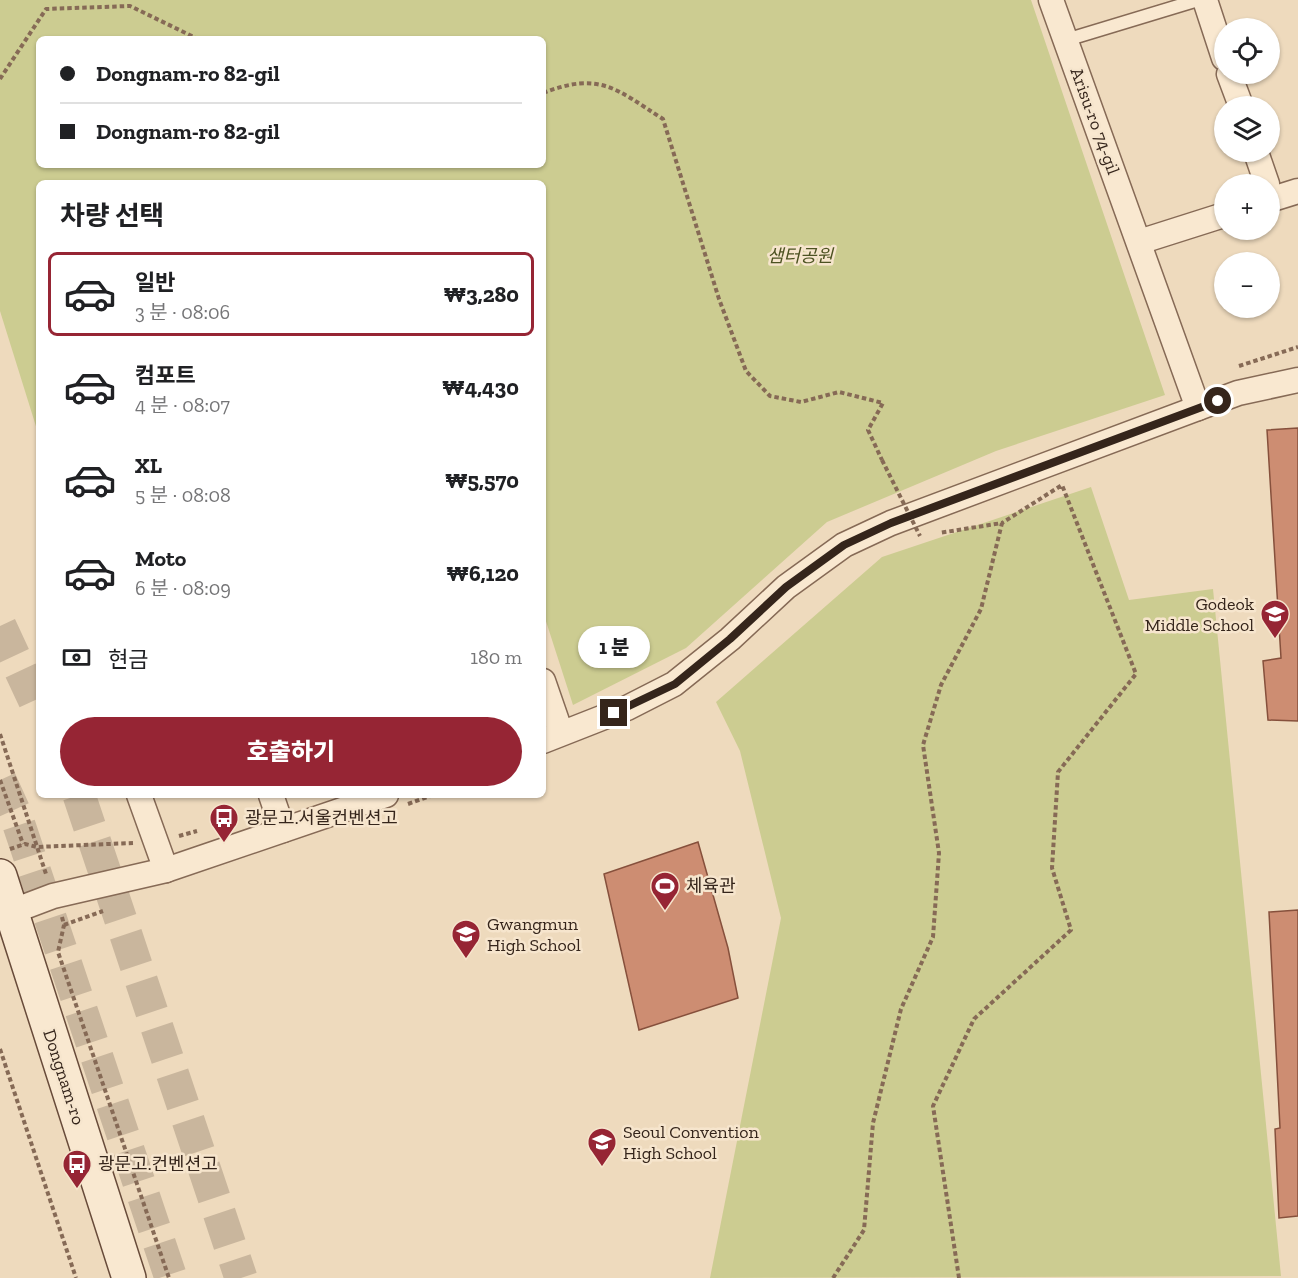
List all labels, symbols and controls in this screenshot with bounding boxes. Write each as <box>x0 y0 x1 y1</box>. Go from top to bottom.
map controls <box>1214 18 1280 318</box>
button: locate <box>1214 18 1280 84</box>
text: Dongnam-ro 82-gil <box>96 60 280 87</box>
street label: Arisu-ro 74-gil <box>1065 64 1125 178</box>
button: layers <box>1214 96 1280 162</box>
text: Dongnam-ro 82-gil <box>96 118 280 145</box>
button: + <box>1214 174 1280 240</box>
text: 차량 선택 <box>60 200 164 232</box>
park label: 샘터공원 <box>767 245 835 267</box>
button: − <box>1214 252 1280 318</box>
icon: car <box>63 267 117 321</box>
text: 일반 <box>135 269 175 296</box>
text: ₩3,280 <box>443 281 519 308</box>
text: 3 분 · 08:06 <box>135 300 230 324</box>
icon: car <box>63 360 117 414</box>
text: 컴포트 <box>135 362 196 389</box>
text: ₩4,430 <box>442 374 519 401</box>
route start <box>1204 387 1231 414</box>
text: 4 분 · 08:07 <box>135 393 230 417</box>
text: XL <box>135 452 162 479</box>
icon: car <box>63 453 117 507</box>
text: ₩5,570 <box>445 467 519 494</box>
text: 5 분 · 08:08 <box>135 483 231 507</box>
text: Moto <box>135 545 186 572</box>
icon: car <box>63 546 117 600</box>
text: ₩6,120 <box>446 560 519 587</box>
text: 6 분 · 08:09 <box>135 576 231 600</box>
place label: Godeok Middle School <box>1145 593 1255 636</box>
school or university icon: Godeok Middle School <box>1259 598 1291 640</box>
callout: 1 분 <box>578 626 650 668</box>
text: 1 분 <box>599 635 629 659</box>
icon: cash <box>60 641 93 674</box>
text: 180 m <box>470 645 522 669</box>
text: 현금 <box>108 646 148 673</box>
route end <box>600 699 627 726</box>
button: 호출하기 <box>60 717 522 786</box>
bus stop icon: 광문고.서울컨벤션고 <box>208 802 240 844</box>
place label: 광문고.서울컨벤션고 <box>245 807 398 829</box>
sports icon: 체육관 <box>649 870 681 912</box>
place label: 체육관 <box>686 875 736 897</box>
place label: Gwangmun High School <box>487 913 581 956</box>
school or university icon: Gwangmun High School <box>450 918 482 960</box>
street label: Dongnam-ro <box>38 1026 90 1128</box>
place label: Seoul Convention High School <box>623 1121 760 1164</box>
school or university icon: Seoul Convention High School <box>586 1126 618 1168</box>
bus stop icon: 광문고.컨벤션고 <box>61 1148 93 1190</box>
place label: 광문고.컨벤션고 <box>98 1153 218 1175</box>

